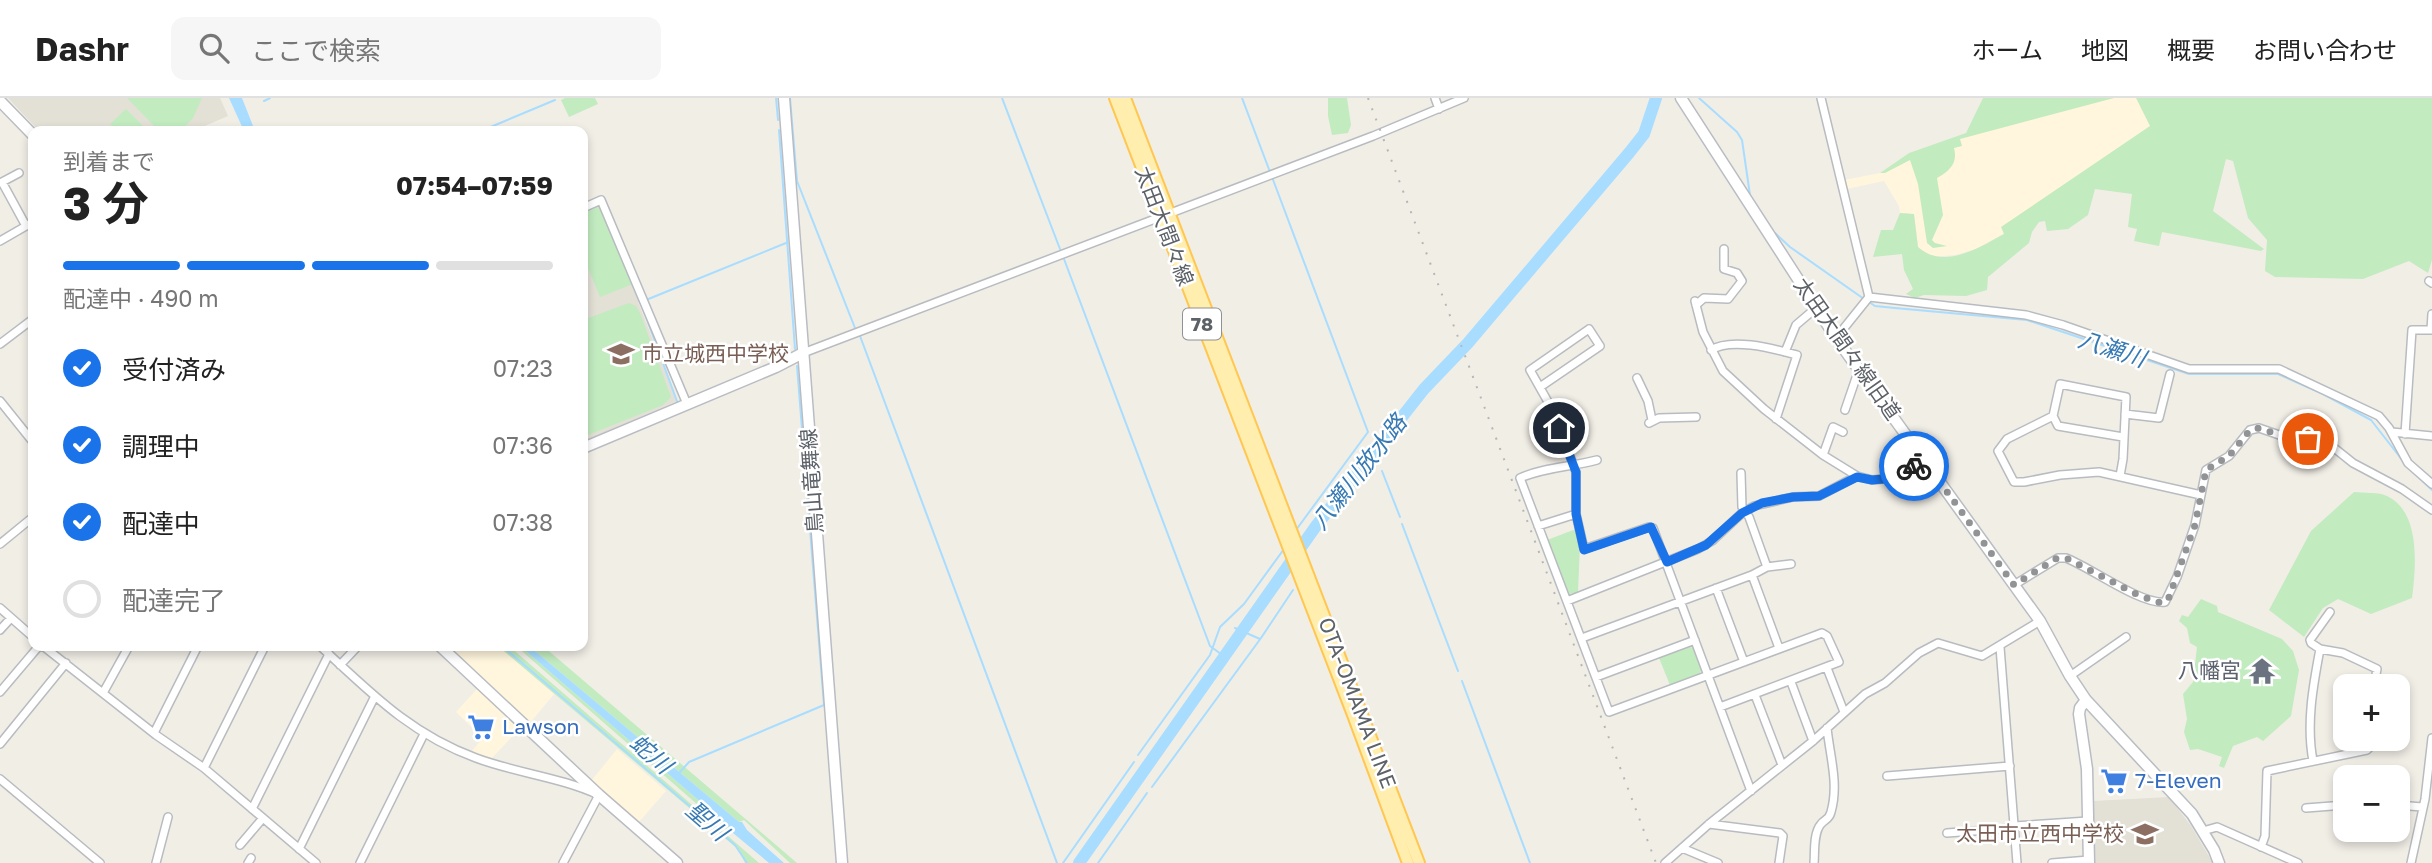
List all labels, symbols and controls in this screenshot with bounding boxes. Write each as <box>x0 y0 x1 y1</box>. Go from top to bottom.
search box <box>171 17 661 80</box>
text: Dashr <box>35 29 129 68</box>
icon: search <box>195 29 233 67</box>
text: ここで検索 <box>251 35 381 66</box>
text: ホーム <box>1972 35 2043 64</box>
text: 地図 <box>2081 35 2129 64</box>
text: 概要 <box>2167 35 2215 64</box>
text: お問い合わせ <box>2253 35 2397 64</box>
text: 到着まで <box>63 147 155 175</box>
street label: 太田大間々線 <box>1130 162 1200 289</box>
text: 07:54–07:59 <box>396 170 553 201</box>
text: 3 分 <box>63 175 149 230</box>
street label: 太田大間々線旧道 <box>1789 272 1907 425</box>
text: 配達中 · 490 m <box>63 284 219 312</box>
road number: 78 <box>1183 308 1221 340</box>
water label: 八瀬川 <box>2075 324 2152 373</box>
school or university icon: 市立城西中学校 <box>606 339 636 369</box>
place label: 市立城西中学校 <box>642 340 789 366</box>
icon: check <box>63 349 101 387</box>
text: 受付済み <box>122 354 226 385</box>
text: 07:23 <box>493 354 553 382</box>
pin <box>1529 398 1589 458</box>
water label: 八瀬川放水路 <box>1305 407 1413 534</box>
icon: home <box>1540 409 1578 447</box>
pin <box>2278 409 2338 469</box>
icon: bag <box>2289 420 2327 458</box>
icon: check <box>63 426 101 464</box>
street label: 鳥山竜舞線 <box>794 428 828 534</box>
text: 調理中 <box>122 431 200 462</box>
text: 07:36 <box>492 431 553 459</box>
courier <box>1879 431 1949 501</box>
icon: bike <box>1895 447 1933 485</box>
icon: check <box>63 503 101 541</box>
text: 配達中 <box>122 508 200 539</box>
text: 07:38 <box>492 508 553 536</box>
text: 配達完了 <box>122 585 226 616</box>
street label: OTA-OMAMA LINE <box>1313 614 1402 792</box>
temple icon: 八幡宮 <box>2247 656 2277 686</box>
place label: 八幡宮 <box>2178 657 2241 683</box>
map controls <box>2333 674 2410 842</box>
button: + <box>2333 674 2410 751</box>
supermarket icon: Lawson <box>466 712 496 742</box>
place label: Lawson <box>502 713 580 739</box>
water label: 蛇川 <box>625 728 680 781</box>
button: − <box>2333 765 2410 842</box>
supermarket icon: 7-Eleven <box>2099 766 2129 796</box>
place label: 7-Eleven <box>2135 767 2222 793</box>
water label: 聖川 <box>681 795 736 848</box>
school or university icon: 太田市立西中学校 <box>2130 819 2160 849</box>
place label: 太田市立西中学校 <box>1956 820 2124 846</box>

